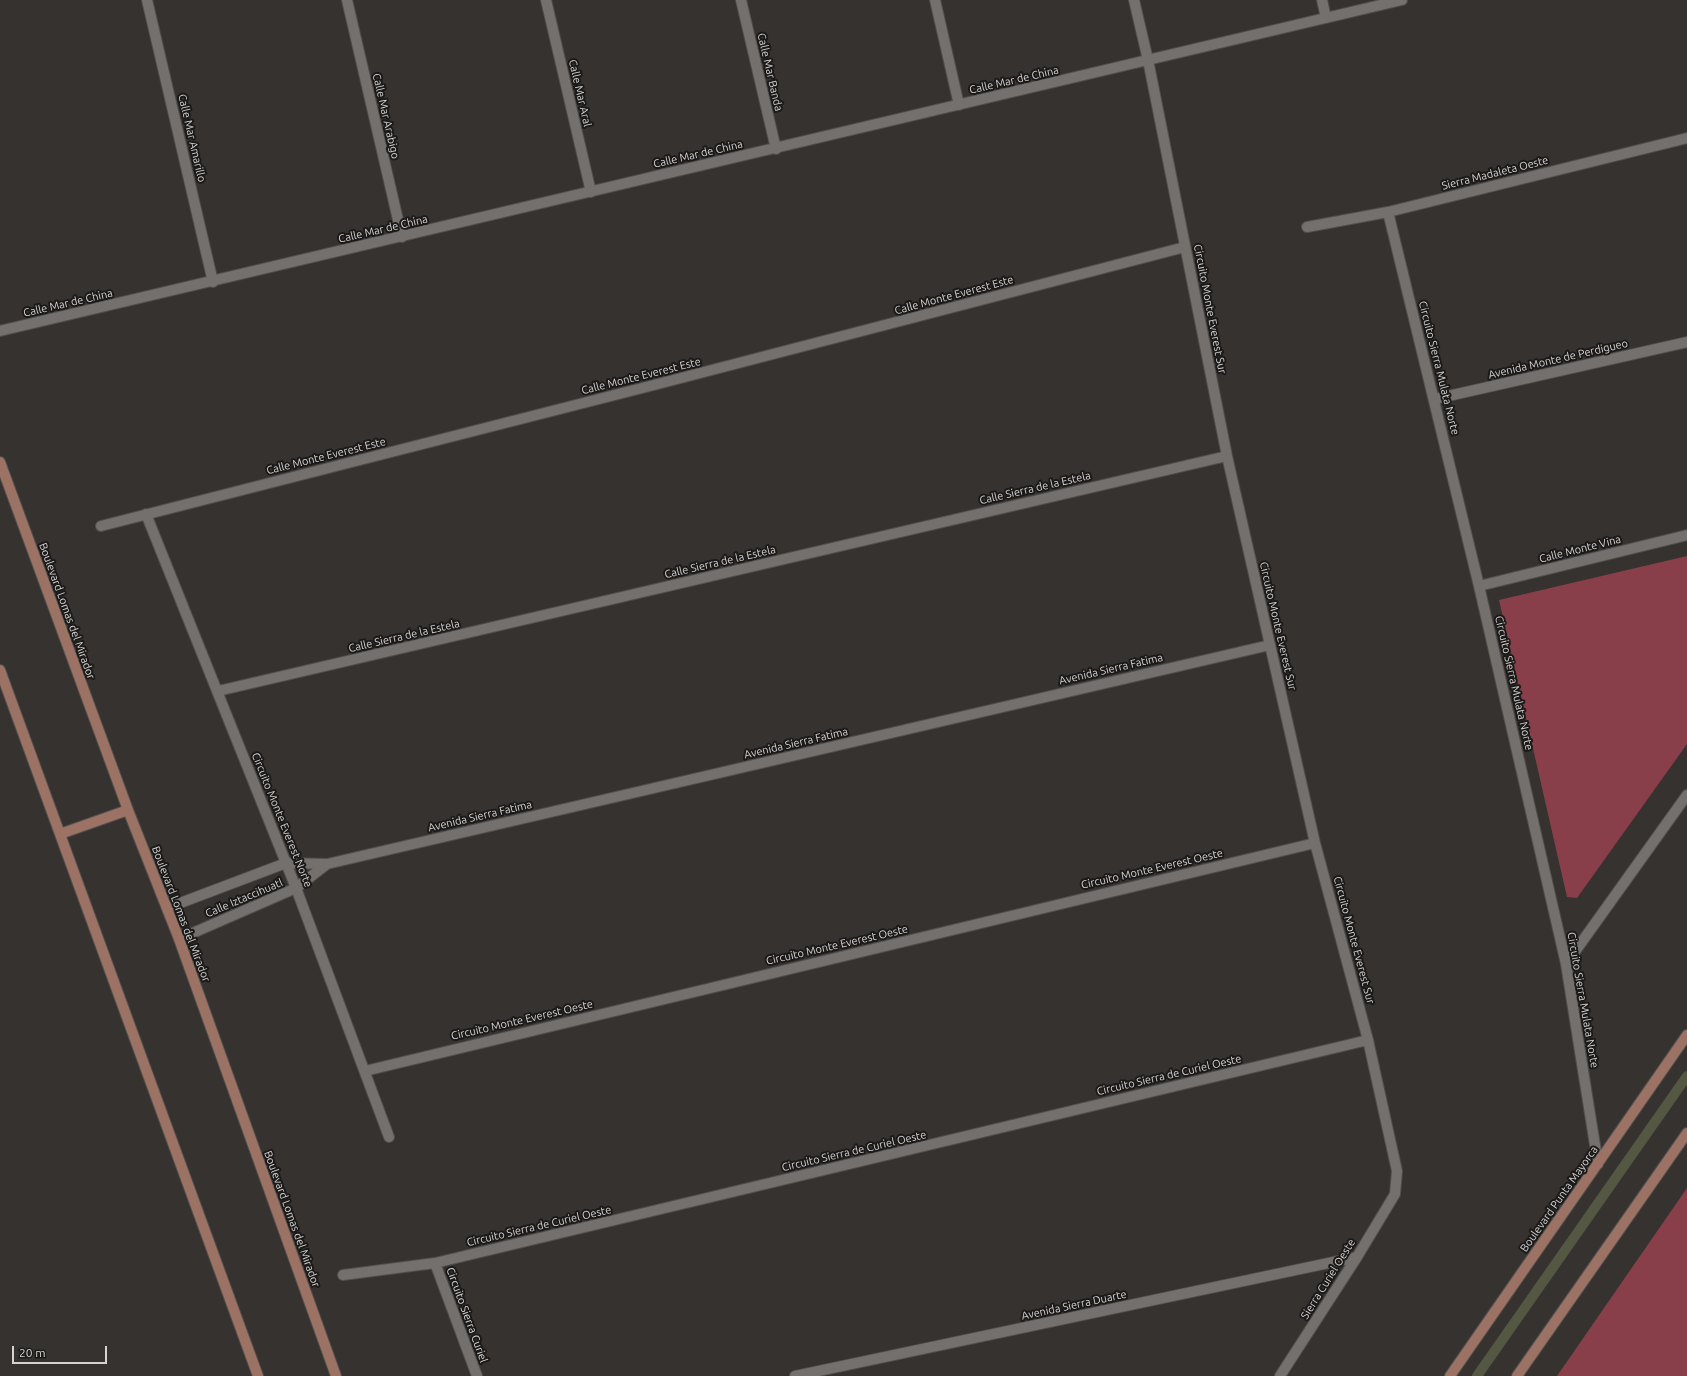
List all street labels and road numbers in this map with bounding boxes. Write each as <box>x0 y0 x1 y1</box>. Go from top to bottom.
street label: Calle Mar Banda <box>755 32 785 112</box>
street label: Calle Mar Aral <box>566 58 594 128</box>
street label: Calle Mar de China <box>968 63 1060 97</box>
street label: Calle Mar Arabigo <box>370 72 402 160</box>
street label: Calle Mar Amarillo <box>175 93 209 183</box>
street label: Calle Mar de China <box>652 137 744 171</box>
street label: Sierra Madaleta Oeste <box>1440 153 1550 193</box>
street label: Calle Mar de China <box>337 212 429 246</box>
street label: Circuito Monte Everest Sur <box>1191 243 1229 375</box>
street label: Calle Monte Everest Este <box>893 273 1015 317</box>
street label: Calle Mar de China <box>22 286 114 320</box>
street label: Circuito Sierra Mulata Norte <box>1416 300 1462 436</box>
street label: Avenida Monte de Perdigueo <box>1487 336 1629 382</box>
street label: Calle Monte Everest Este <box>580 355 702 397</box>
street label: Calle Monte Everest Este <box>265 435 387 477</box>
street label: Calle Sierra de la Estela <box>978 469 1092 507</box>
street label: Calle Monte Vina <box>1538 532 1622 566</box>
street label: Boulevard Lomas del Mirador <box>36 541 98 681</box>
street label: Calle Sierra de la Estela <box>663 543 777 581</box>
street label: Circuito Monte Everest Sur <box>1257 560 1299 692</box>
street label: Circuito Sierra Mulata Norte <box>1492 614 1536 752</box>
street label: Calle Sierra de la Estela <box>347 617 461 655</box>
street label: Avenida Sierra Fatima <box>1058 651 1164 687</box>
street label: Avenida Sierra Fatima <box>743 725 849 761</box>
street label: Circuito Monte Everest Norte <box>249 751 315 889</box>
street label: Avenida Sierra Fatima <box>427 798 533 834</box>
street label: Boulevard Lomas del Mirador <box>149 844 213 984</box>
street label: Circuito Monte Everest Oeste <box>1080 846 1224 892</box>
street label: Circuito Monte Everest Sur <box>1331 875 1377 1005</box>
street label: Calle Iztaccihuatl <box>203 876 285 920</box>
street label: Circuito Monte Everest Oeste <box>765 922 909 968</box>
street label: Circuito Sierra Mulata Norte <box>1565 931 1601 1069</box>
street label: Circuito Monte Everest Oeste <box>450 997 594 1043</box>
street label: Circuito Sierra de Curiel Oeste <box>1095 1052 1243 1098</box>
street label: Circuito Sierra de Curiel Oeste <box>780 1128 928 1174</box>
street label: Boulevard Punta Mayorca <box>1517 1144 1601 1254</box>
street label: Boulevard Lomas del Mirador <box>261 1149 323 1289</box>
street label: Circuito Sierra de Curiel Oeste <box>465 1203 613 1249</box>
street label: Sierra Curiel Oeste <box>1298 1236 1358 1322</box>
street label: Circuito Sierra Curiel <box>444 1265 490 1365</box>
street label: Avenida Sierra Duarte <box>1020 1287 1128 1323</box>

